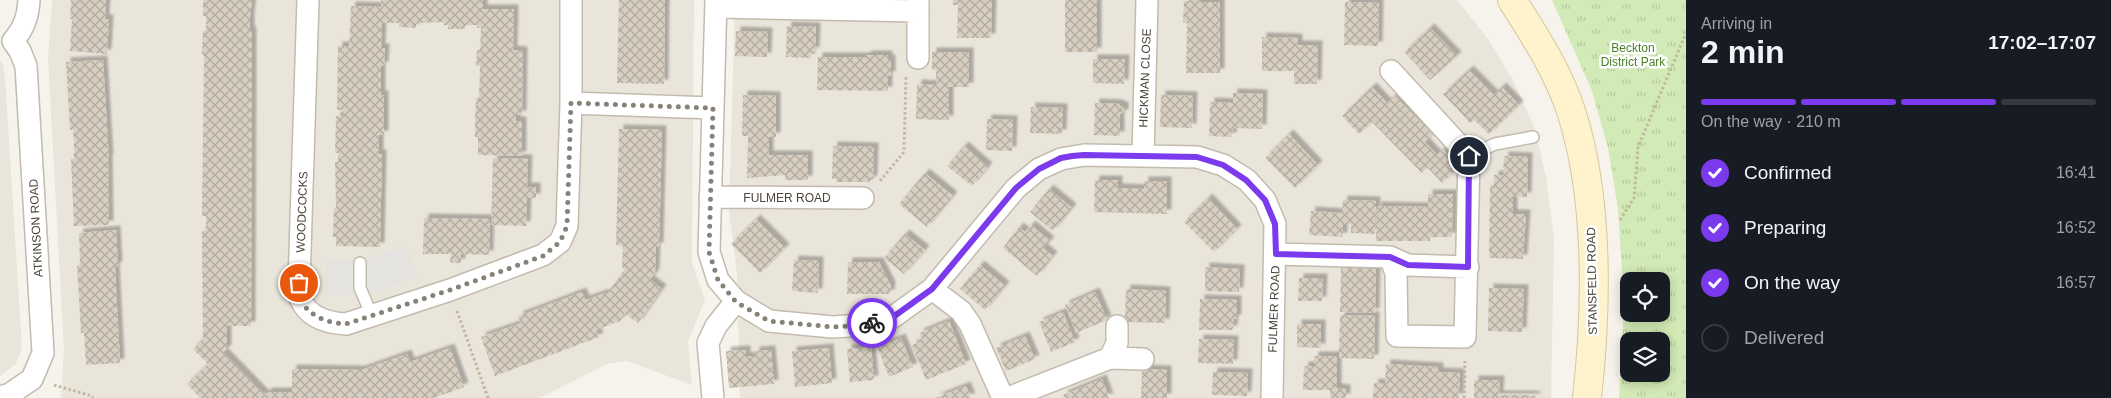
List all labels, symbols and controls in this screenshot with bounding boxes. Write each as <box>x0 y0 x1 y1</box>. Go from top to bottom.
text: Arriving in <box>1701 15 1772 32</box>
street label: HICKMAN CLOSE <box>1136 28 1154 128</box>
text: 17:02–17:07 <box>1988 32 2096 53</box>
text: 2 min <box>1701 34 1785 70</box>
park label: Beckton District Park <box>1601 41 1666 69</box>
text: On the way · 210 m <box>1701 113 1841 130</box>
pin <box>1448 135 1490 177</box>
icon: home <box>1455 142 1483 170</box>
icon: check <box>1701 159 1729 187</box>
text: Confirmed <box>1744 162 1832 183</box>
text: 16:41 <box>2056 164 2096 181</box>
street label: WOODCOCKS <box>294 171 310 253</box>
street label: ATKINSON ROAD <box>26 178 46 278</box>
street label: FULMER ROAD <box>743 191 831 205</box>
icon: check <box>1701 214 1729 242</box>
text: Preparing <box>1744 217 1826 238</box>
text: 16:52 <box>2056 219 2096 236</box>
street label: STANSFELD ROAD <box>1584 227 1600 335</box>
pin <box>278 262 320 304</box>
street label: FULMER ROAD <box>1265 265 1283 353</box>
icon: bag <box>285 269 313 297</box>
icon: check <box>1701 269 1729 297</box>
map controls <box>1620 272 1670 382</box>
button: locate <box>1620 272 1670 322</box>
text: On the way <box>1744 272 1840 293</box>
text: 16:57 <box>2056 274 2096 291</box>
courier <box>847 298 897 348</box>
icon: bike <box>858 309 886 337</box>
text: Delivered <box>1744 327 1824 348</box>
button: layers <box>1620 332 1670 382</box>

